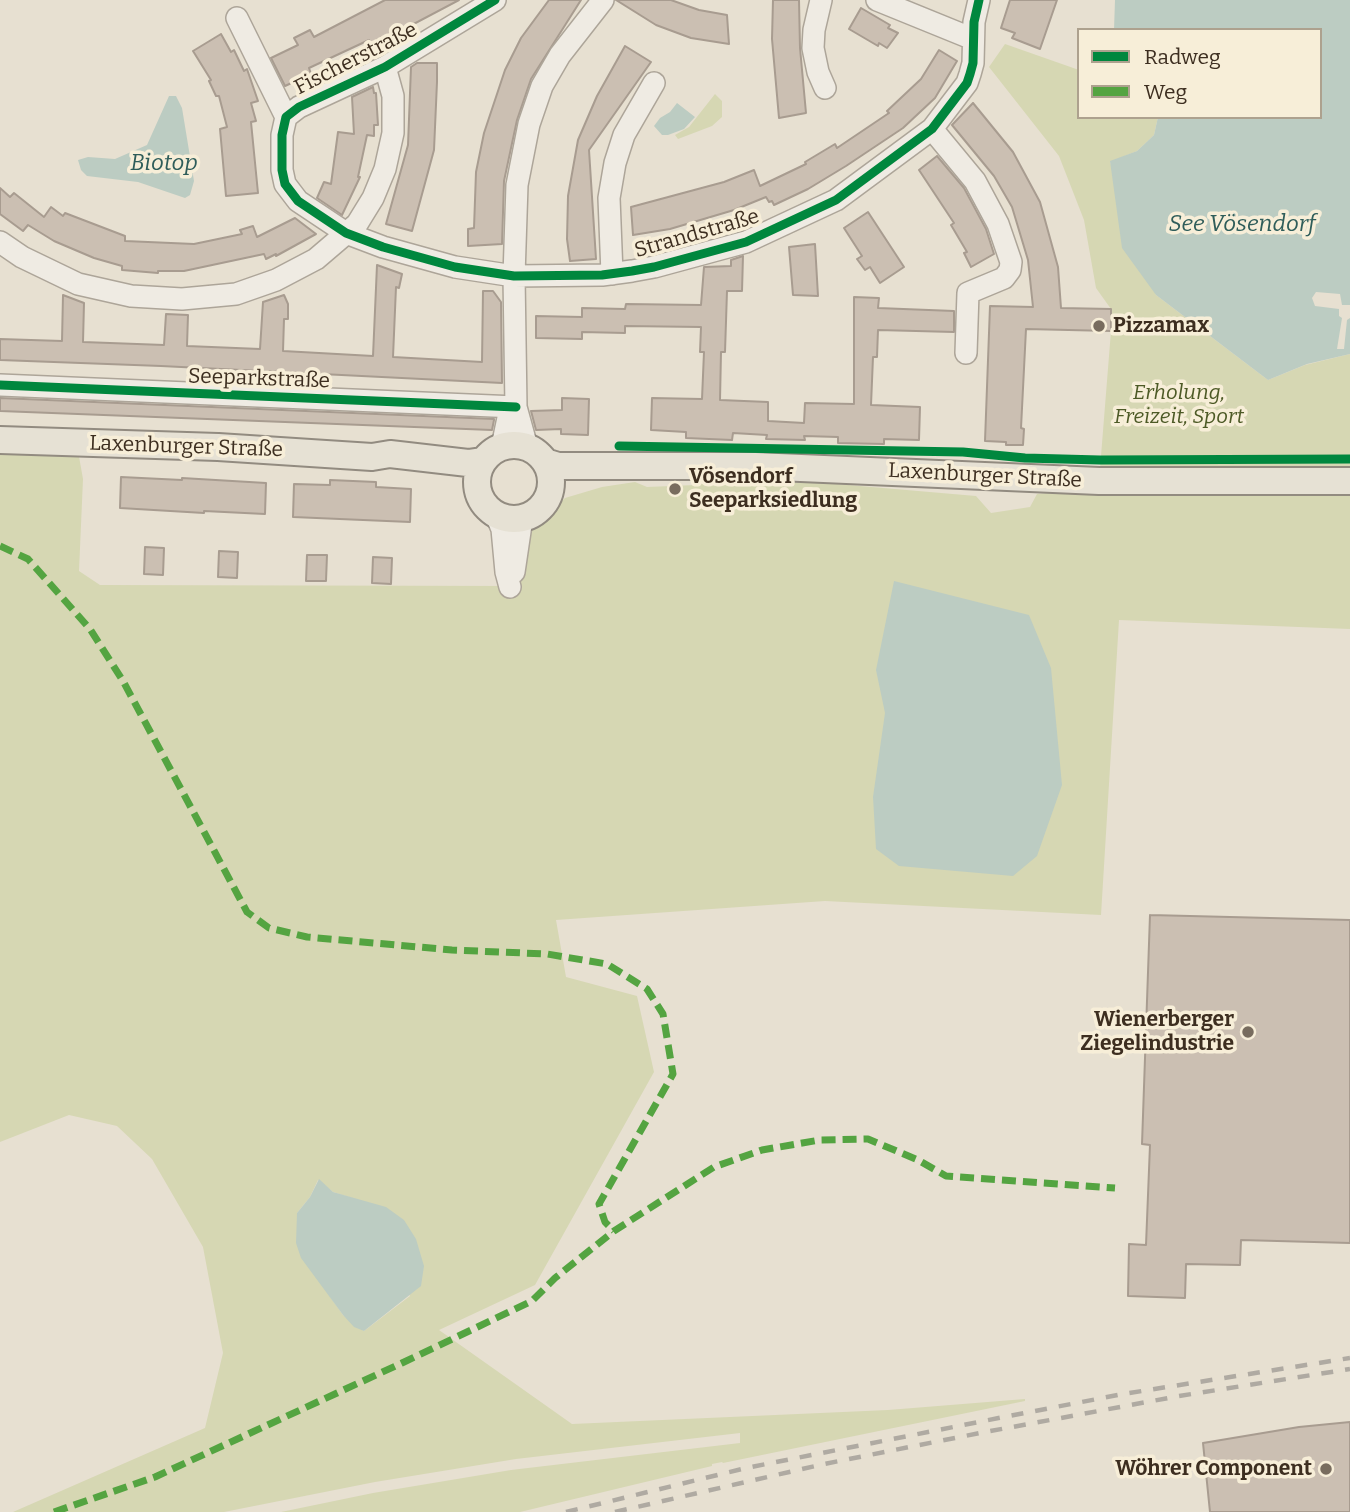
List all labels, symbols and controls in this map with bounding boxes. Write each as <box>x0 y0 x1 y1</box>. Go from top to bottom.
street label: Fischerstraße <box>290 17 422 101</box>
legend <box>1077 28 1322 119</box>
text: Radweg <box>1144 44 1221 70</box>
text: Weg <box>1144 79 1187 105</box>
water label: Biotop <box>130 150 198 178</box>
street label: Strandstraße <box>632 204 762 264</box>
water label: See Vösendorf <box>1168 211 1316 239</box>
place label: Pizzamax <box>1113 313 1209 339</box>
marker: Pizzamax <box>1091 318 1107 334</box>
street label: Seeparkstraße <box>188 364 330 394</box>
park label: Erholung, Freizeit, Sport <box>1114 380 1244 430</box>
street label: Laxenburger Straße <box>89 431 283 463</box>
street label: Laxenburger Straße <box>888 458 1082 494</box>
place label: Vösendorf Seeparksiedlung <box>689 464 857 514</box>
marker: Vösendorf Seeparksiedlung <box>667 481 683 497</box>
place label: Wienerberger Ziegelindustrie <box>1080 1007 1234 1057</box>
marker: Wienerberger Ziegelindustrie <box>1240 1024 1256 1040</box>
place label: Wöhrer Component <box>1115 1456 1312 1482</box>
marker: Wöhrer Component <box>1318 1461 1334 1477</box>

